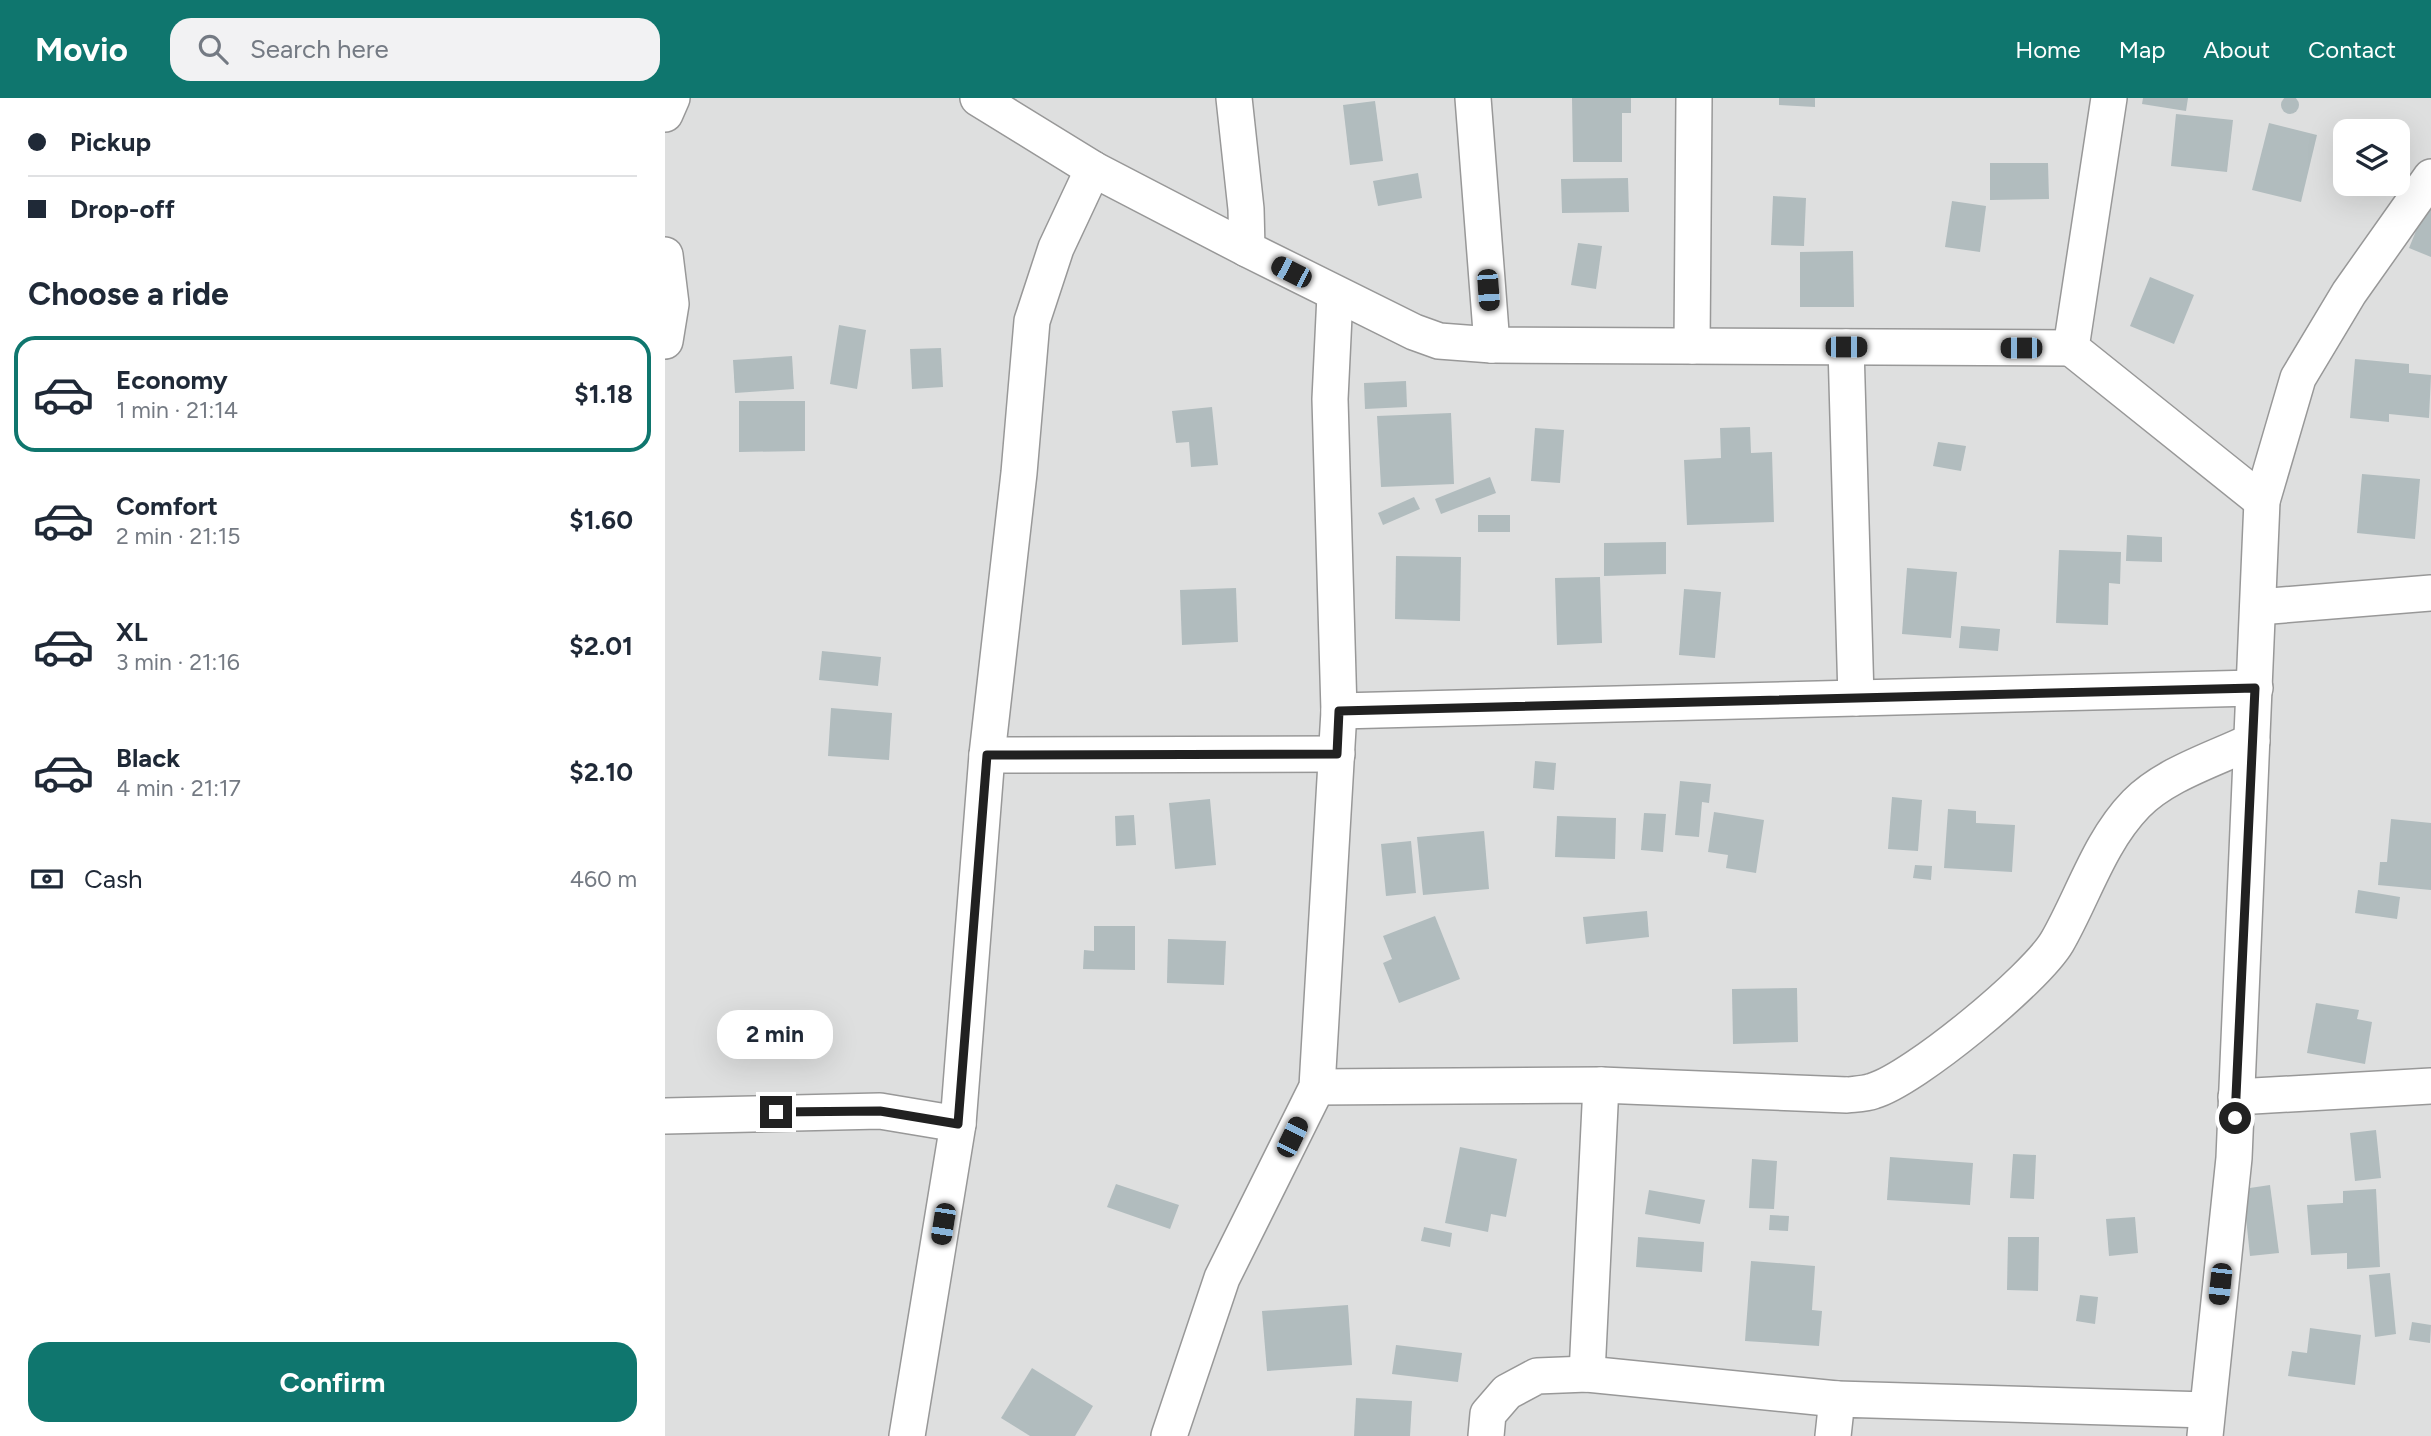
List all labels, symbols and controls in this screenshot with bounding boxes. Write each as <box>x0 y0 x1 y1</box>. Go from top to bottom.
search box <box>170 18 660 81</box>
text: Movio <box>35 30 128 69</box>
icon: search <box>194 30 232 68</box>
text: Search here <box>250 33 389 65</box>
text: Home <box>2015 35 2081 64</box>
text: Map <box>2119 35 2165 64</box>
text: About <box>2203 35 2270 64</box>
text: Contact <box>2308 35 2396 64</box>
map controls <box>2333 119 2410 196</box>
button: layers <box>2333 119 2410 196</box>
text: Pickup <box>70 126 151 158</box>
text: Drop-off <box>70 193 175 225</box>
car <box>1268 253 1315 291</box>
car <box>1477 268 1500 312</box>
text: Choose a ride <box>28 275 229 313</box>
car <box>1826 337 1868 358</box>
car <box>2001 338 2043 359</box>
icon: car <box>32 363 95 426</box>
text: Economy <box>116 364 228 396</box>
text: $1.18 <box>574 378 633 410</box>
text: 1 min · 21:14 <box>116 396 238 424</box>
icon: car <box>32 489 95 552</box>
text: Comfort <box>116 490 218 522</box>
text: $1.60 <box>569 504 633 536</box>
text: 2 min · 21:15 <box>116 522 240 550</box>
icon: car <box>32 615 95 678</box>
text: XL <box>116 616 148 648</box>
text: $2.01 <box>569 630 633 662</box>
text: 3 min · 21:16 <box>116 648 240 676</box>
icon: car <box>32 741 95 804</box>
text: Black <box>116 742 180 774</box>
text: $2.10 <box>569 756 633 788</box>
text: 4 min · 21:17 <box>116 774 241 802</box>
icon: cash <box>28 860 66 898</box>
text: Cash <box>84 863 143 895</box>
text: 460 m <box>570 865 637 893</box>
callout: 2 min <box>718 1010 834 1060</box>
text: 2 min <box>746 1020 804 1048</box>
route end <box>760 1096 792 1128</box>
route start <box>2219 1102 2251 1134</box>
car <box>1274 1114 1311 1160</box>
car <box>930 1202 957 1246</box>
car <box>2208 1262 2233 1306</box>
button: Confirm <box>28 1342 637 1422</box>

